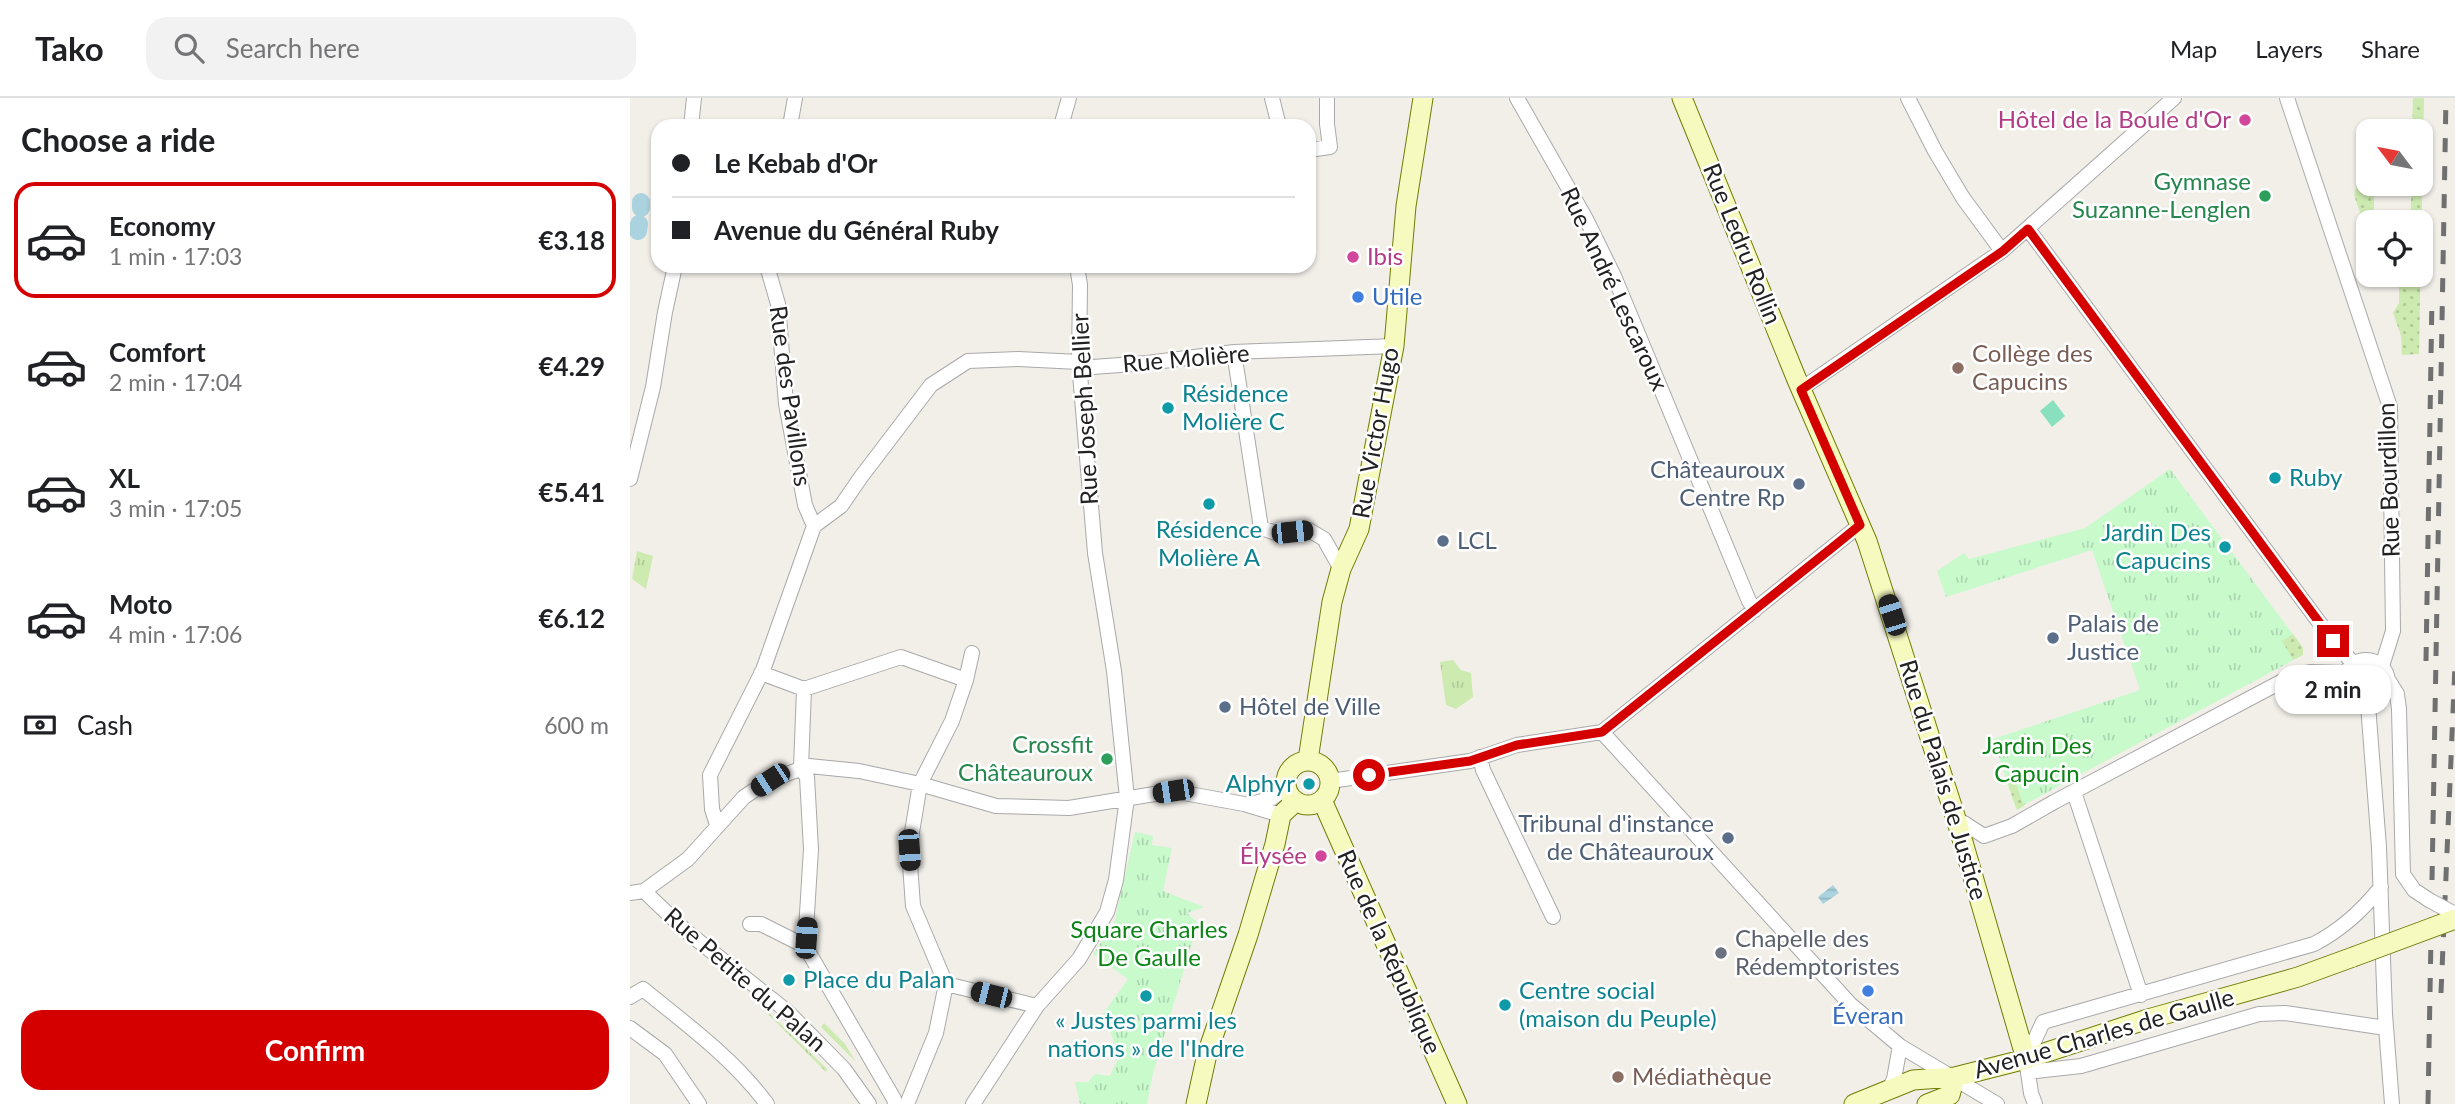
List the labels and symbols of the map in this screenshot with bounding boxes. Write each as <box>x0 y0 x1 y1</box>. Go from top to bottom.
place label: Hôtel de la Boule d'Or <box>1998 104 2231 133</box>
marker: Hôtel de la Boule d'Or <box>2237 112 2253 128</box>
north arrow <box>2356 119 2432 196</box>
street label: Rue Ledru Rollin <box>1698 159 1789 328</box>
place label: Gymnase Suzanne-Lenglen <box>2072 166 2251 223</box>
street label: Rue André Lescaroux <box>1555 182 1675 395</box>
marker: Gymnase Suzanne-Lenglen <box>2257 188 2273 204</box>
place label: Ibis <box>1367 241 1403 270</box>
marker: Ibis <box>1345 249 1361 265</box>
place label: Utile <box>1372 281 1423 310</box>
marker: Utile <box>1350 289 1366 305</box>
street label: Rue des Pavillons <box>764 304 819 488</box>
street label: Rue Joseph Bellier <box>1064 312 1103 506</box>
street label: Rue Molière <box>1121 338 1251 377</box>
place label: Collège des Capucins <box>1972 338 2093 395</box>
street label: Rue Victor Hugo <box>1345 345 1404 521</box>
marker: Collège des Capucins <box>1950 360 1966 376</box>
place label: Résidence Molière C <box>1182 378 1289 435</box>
marker: Résidence Molière C <box>1160 400 1176 416</box>
street label: Rue Bourdillon <box>2370 402 2405 558</box>
place label: Châteauroux Centre Rp <box>1650 454 1785 511</box>
place label: Ruby <box>2289 462 2343 491</box>
marker: Ruby <box>2267 470 2283 486</box>
marker: Châteauroux Centre Rp <box>1791 476 1807 492</box>
marker: Résidence Molière A <box>1201 496 1217 512</box>
place label: Résidence Molière A <box>1156 514 1262 571</box>
place label: Jardin Des Capucins <box>2101 517 2211 574</box>
car <box>1271 519 1314 545</box>
place label: LCL <box>1457 525 1497 554</box>
marker: LCL <box>1435 533 1451 549</box>
marker: Jardin Des Capucins <box>2217 539 2233 555</box>
car <box>1876 592 1909 638</box>
place label: Palais de Justice <box>2067 608 2159 665</box>
route end <box>2317 625 2349 657</box>
marker: Palais de Justice <box>2045 630 2061 646</box>
street label: Rue du Palais de Justice <box>1894 656 1995 903</box>
callout: 2 min <box>2275 666 2391 714</box>
place label: Hôtel de Ville <box>1239 691 1381 720</box>
marker: Hôtel de Ville <box>1217 699 1233 715</box>
place label: Crossfit Châteauroux <box>958 729 1093 786</box>
park label: Jardin Des Capucin <box>1982 730 2092 787</box>
marker: Crossfit Châteauroux <box>1099 751 1115 767</box>
route start <box>1353 759 1385 791</box>
car <box>747 760 794 800</box>
place label: Alphyr <box>1225 768 1295 797</box>
marker: Alphyr <box>1301 776 1317 792</box>
car <box>1151 777 1196 805</box>
place label: Tribunal d'instance de Châteauroux <box>1518 808 1714 865</box>
car <box>898 828 921 872</box>
marker: Tribunal d'instance de Châteauroux <box>1720 830 1736 846</box>
place label: Élysée <box>1240 840 1307 869</box>
street label: Rue de la République <box>1332 845 1449 1058</box>
marker: Élysée <box>1313 848 1329 864</box>
street label: Rue Petite du Palan <box>659 901 833 1057</box>
park label: Square Charles De Gaulle <box>1070 914 1228 971</box>
car <box>795 916 818 960</box>
place label: Chapelle des Rédemptoristes <box>1735 923 1900 980</box>
marker: Chapelle des Rédemptoristes <box>1713 945 1729 961</box>
place label: Place du Palan <box>803 964 955 993</box>
marker: Place du Palan <box>781 972 797 988</box>
place label: Centre social (maison du Peuple) <box>1519 975 1717 1032</box>
car <box>969 980 1014 1010</box>
street label: Avenue Charles de Gaulle <box>1970 981 2237 1084</box>
marker: Éveran <box>1860 983 1876 999</box>
marker: « Justes parmi les nations » de l'Indre <box>1138 988 1154 1004</box>
marker: Centre social (maison du Peuple) <box>1497 997 1513 1013</box>
place label: Éveran <box>1832 1000 1904 1029</box>
place label: « Justes parmi les nations » de l'Indre <box>1047 1005 1245 1062</box>
place label: Médiathèque <box>1632 1061 1772 1090</box>
marker: Médiathèque <box>1610 1069 1626 1085</box>

